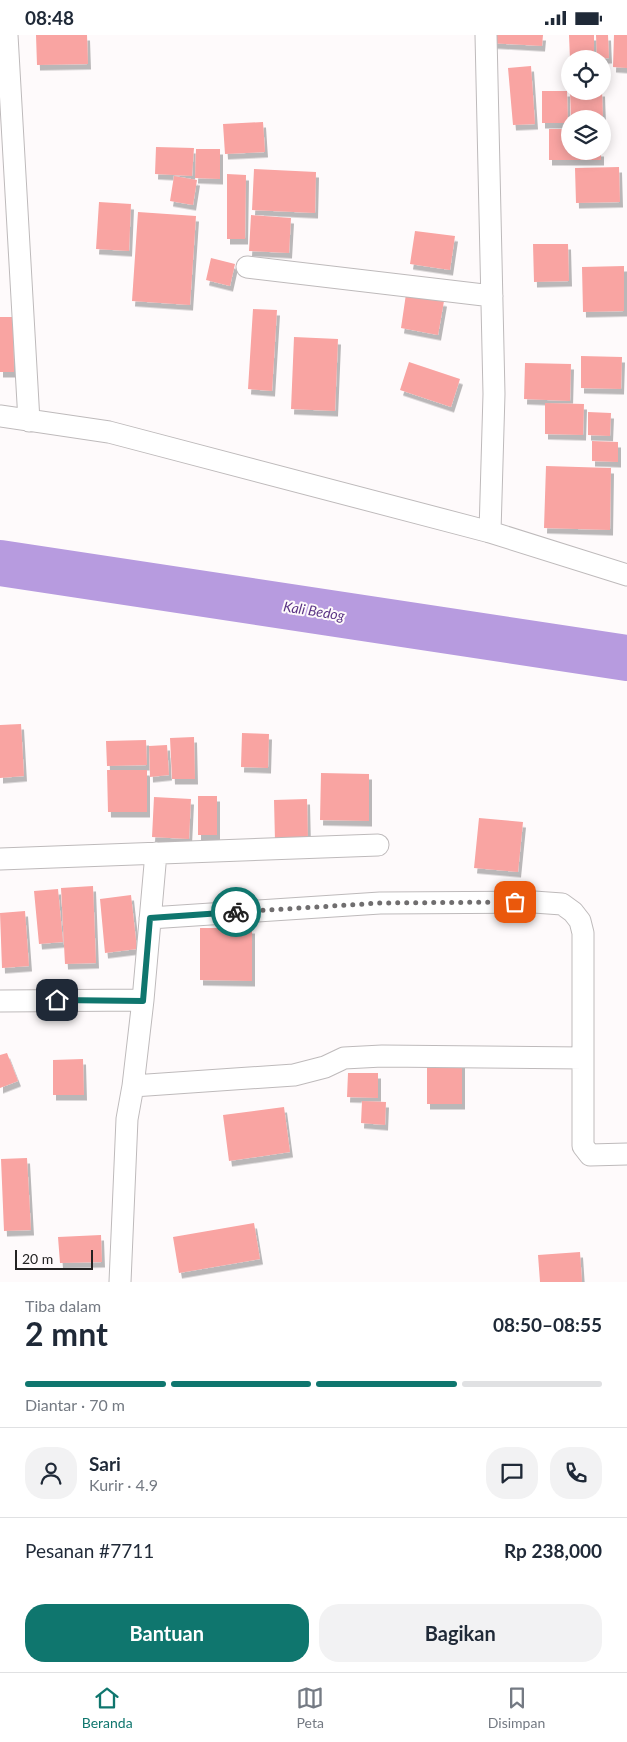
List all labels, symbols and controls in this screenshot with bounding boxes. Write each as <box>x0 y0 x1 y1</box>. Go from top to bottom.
text: 08:48 <box>25 6 74 29</box>
map controls <box>561 50 611 160</box>
button: locate <box>561 50 611 100</box>
button: layers <box>561 110 611 160</box>
water label: Kali Bedog <box>282 597 346 624</box>
pin <box>494 881 536 923</box>
courier <box>211 887 261 937</box>
icon: bag <box>501 888 529 916</box>
icon: bike <box>222 898 250 926</box>
pin <box>36 979 78 1021</box>
icon: home <box>43 986 71 1014</box>
scale bar <box>15 1247 92 1270</box>
text: 20 m <box>22 1250 53 1267</box>
text: Tiba dalam <box>25 1296 101 1315</box>
text: 08:50–08:55 <box>493 1313 602 1336</box>
text: 2 mnt <box>25 1314 108 1353</box>
text: Diantar · 70 m <box>25 1395 125 1414</box>
button: person <box>25 1447 77 1499</box>
button: chat <box>486 1447 538 1499</box>
button: phone <box>550 1447 602 1499</box>
text: Sari <box>89 1452 121 1475</box>
text: Kurir · 4.9 <box>89 1475 158 1494</box>
text: Pesanan #7711 <box>25 1539 154 1562</box>
text: Rp 238,000 <box>504 1539 602 1562</box>
button: Bantuan <box>25 1604 309 1662</box>
button: Bagikan <box>319 1604 602 1662</box>
tab: Beranda <box>82 1684 133 1731</box>
tab: Peta <box>296 1684 324 1731</box>
tab: Disimpan <box>488 1684 545 1731</box>

